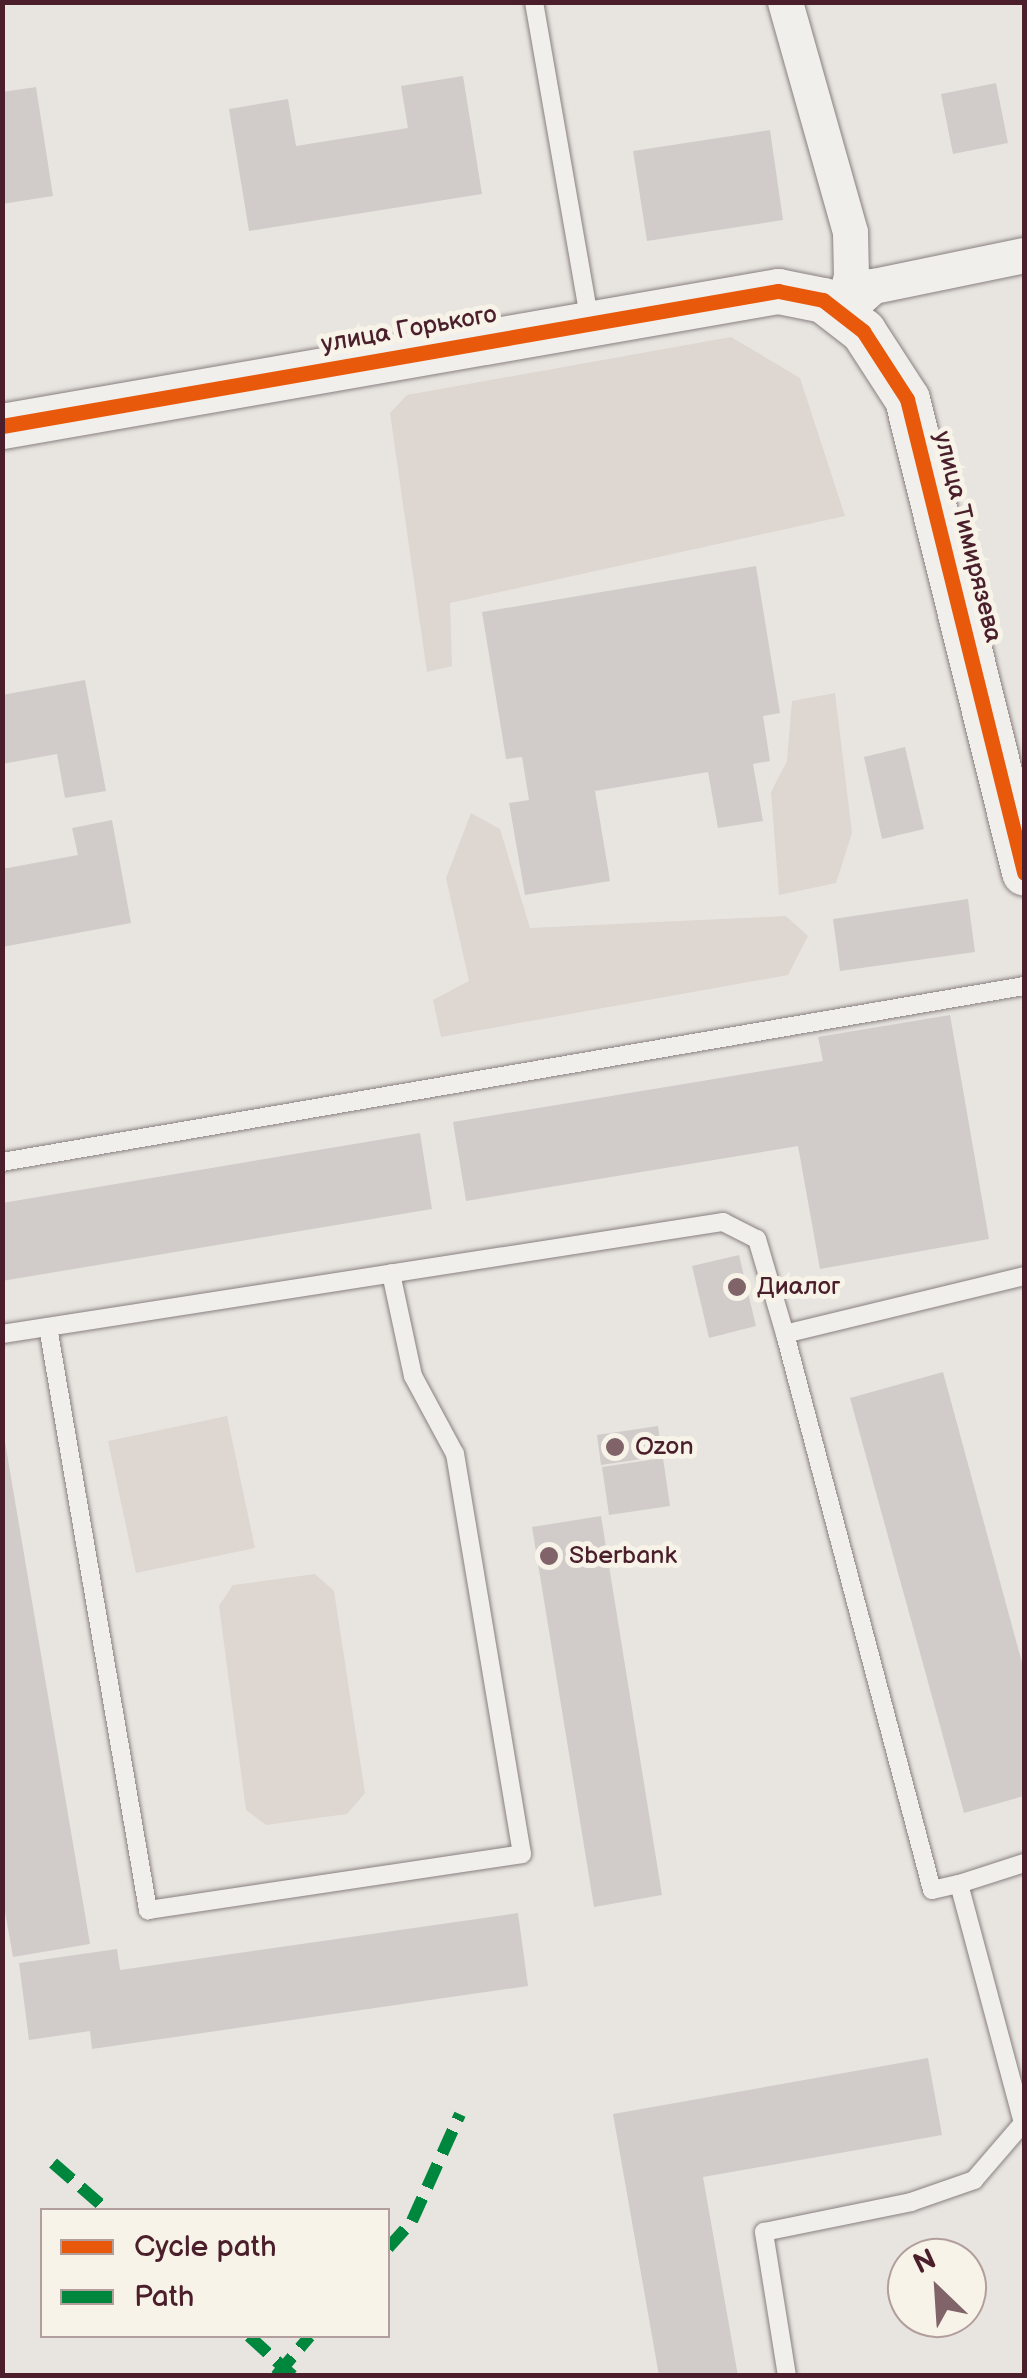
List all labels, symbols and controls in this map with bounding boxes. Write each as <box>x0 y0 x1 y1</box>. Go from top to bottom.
street label: улица Горького <box>319 300 499 360</box>
street label: улица Тимирязева <box>926 428 1008 646</box>
place label: Диалог <box>757 1272 840 1302</box>
marker: Диалог <box>726 1276 748 1298</box>
place label: Ozon <box>635 1432 694 1462</box>
marker: Ozon <box>604 1436 626 1458</box>
place label: Sberbank <box>569 1541 677 1571</box>
marker: Sberbank <box>538 1545 560 1567</box>
legend <box>40 2208 390 2338</box>
text: Cycle path <box>134 2229 277 2265</box>
north arrow <box>887 2238 987 2338</box>
text: N <box>908 2243 941 2282</box>
text: Path <box>134 2279 194 2315</box>

